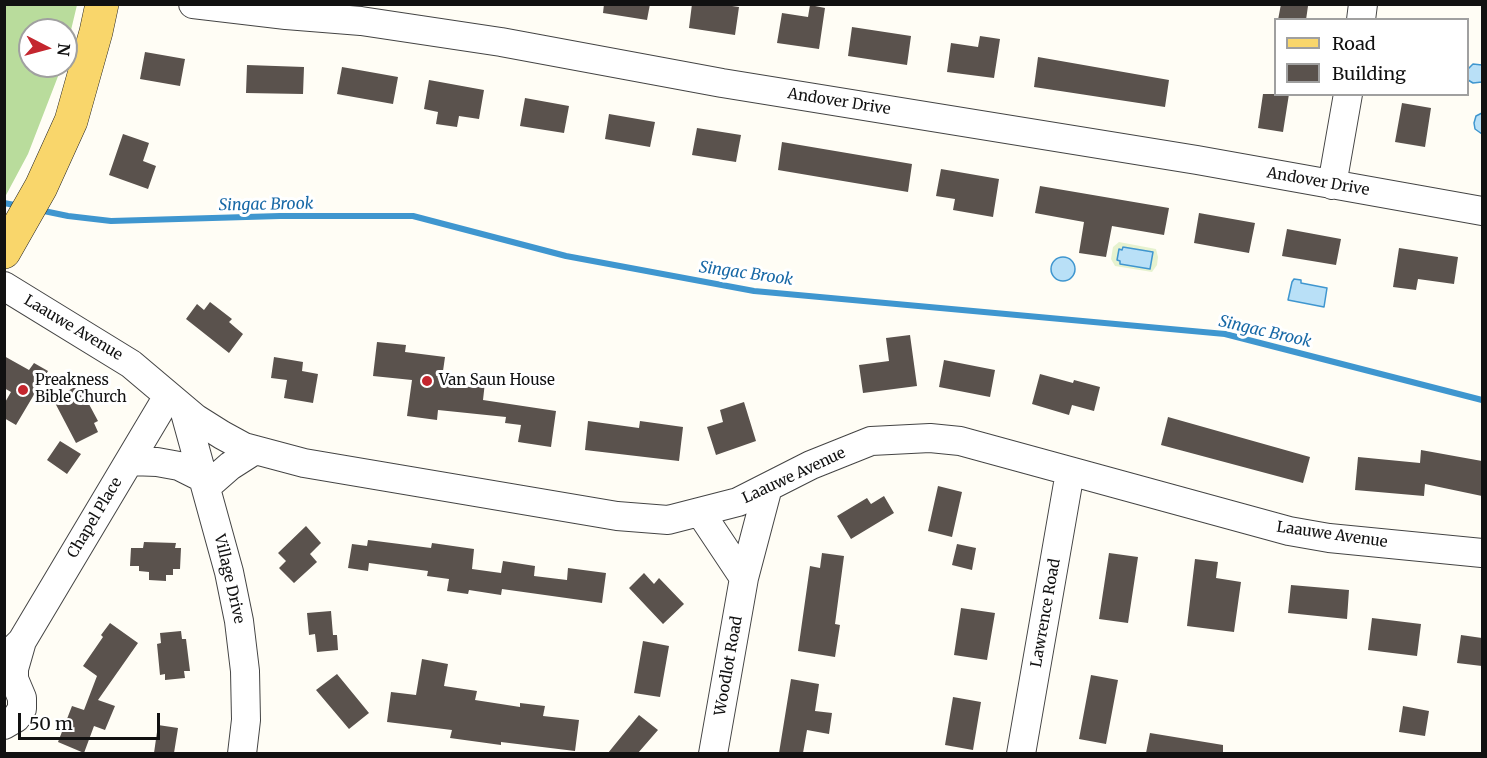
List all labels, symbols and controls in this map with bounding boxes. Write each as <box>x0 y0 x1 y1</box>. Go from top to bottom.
north arrow <box>18 18 78 78</box>
legend <box>1274 18 1469 96</box>
text: Road <box>1332 32 1376 55</box>
text: N <box>53 42 75 57</box>
text: Building <box>1332 62 1406 85</box>
street label: Andover Drive <box>786 85 892 119</box>
street label: Andover Drive <box>1265 164 1371 200</box>
water label: Singac Brook <box>219 195 313 215</box>
water label: Singac Brook <box>698 258 794 290</box>
street label: Laauwe Avenue <box>20 292 126 364</box>
water label: Singac Brook <box>1217 312 1313 352</box>
place label: Preakness Bible Church <box>35 372 127 407</box>
place label: Van Saun House <box>439 372 555 390</box>
marker: Van Saun House <box>420 374 434 388</box>
marker: Preakness Bible Church <box>16 383 30 397</box>
street label: Laauwe Avenue <box>740 444 848 508</box>
street label: Chapel Place <box>64 474 126 562</box>
street label: Laauwe Avenue <box>1275 518 1389 552</box>
street label: Village Drive <box>210 532 248 626</box>
street label: Lawrence Road <box>1028 557 1064 669</box>
street label: Woodlot Road <box>711 615 747 717</box>
scale bar <box>21 701 164 739</box>
text: 50 m <box>29 712 73 735</box>

